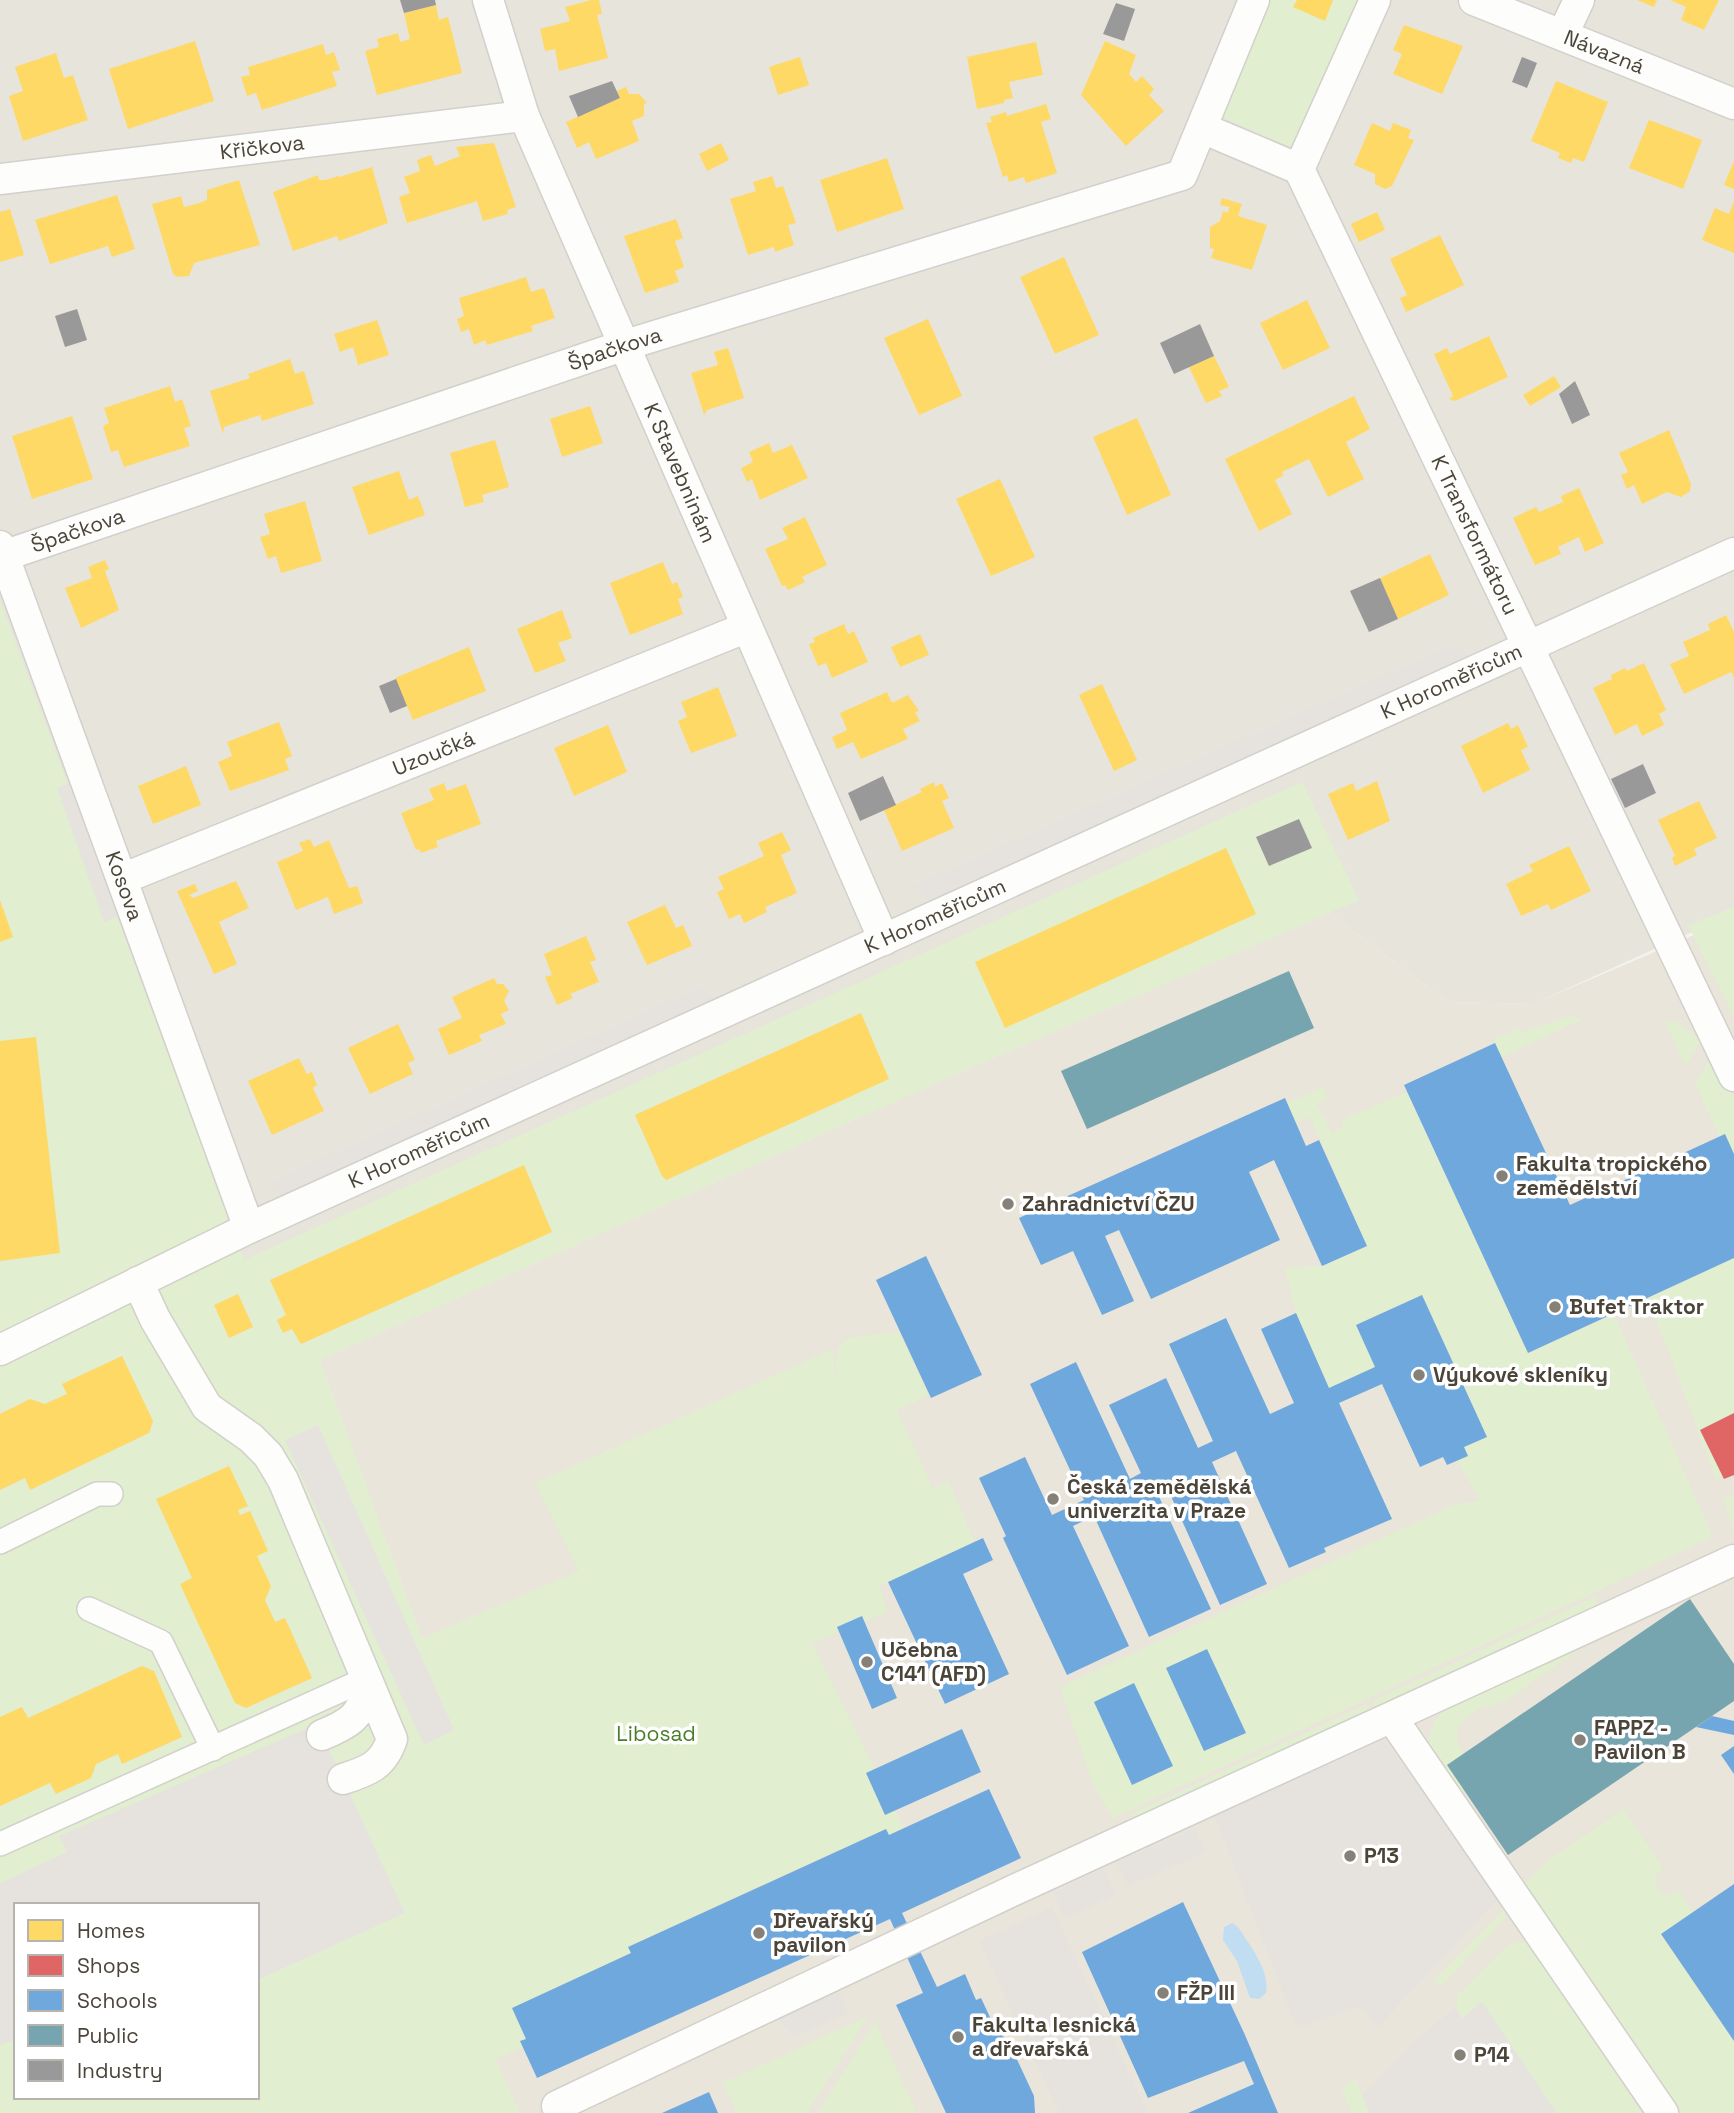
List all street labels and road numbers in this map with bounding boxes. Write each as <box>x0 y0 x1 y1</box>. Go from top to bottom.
street label: Návazná <box>1560 23 1648 80</box>
street label: Křičkova <box>218 129 306 165</box>
street label: Špačkova <box>564 321 665 376</box>
street label: K Stavebninám <box>638 399 723 547</box>
street label: K Transformátoru <box>1425 451 1525 619</box>
street label: Špačkova <box>27 502 128 559</box>
street label: K Horoměřicům <box>1376 637 1526 725</box>
street label: Uzoučká <box>388 724 478 782</box>
street label: Kosova <box>100 847 150 924</box>
street label: K Horoměřicům <box>860 872 1010 960</box>
street label: K Horoměřicům <box>344 1106 494 1194</box>

